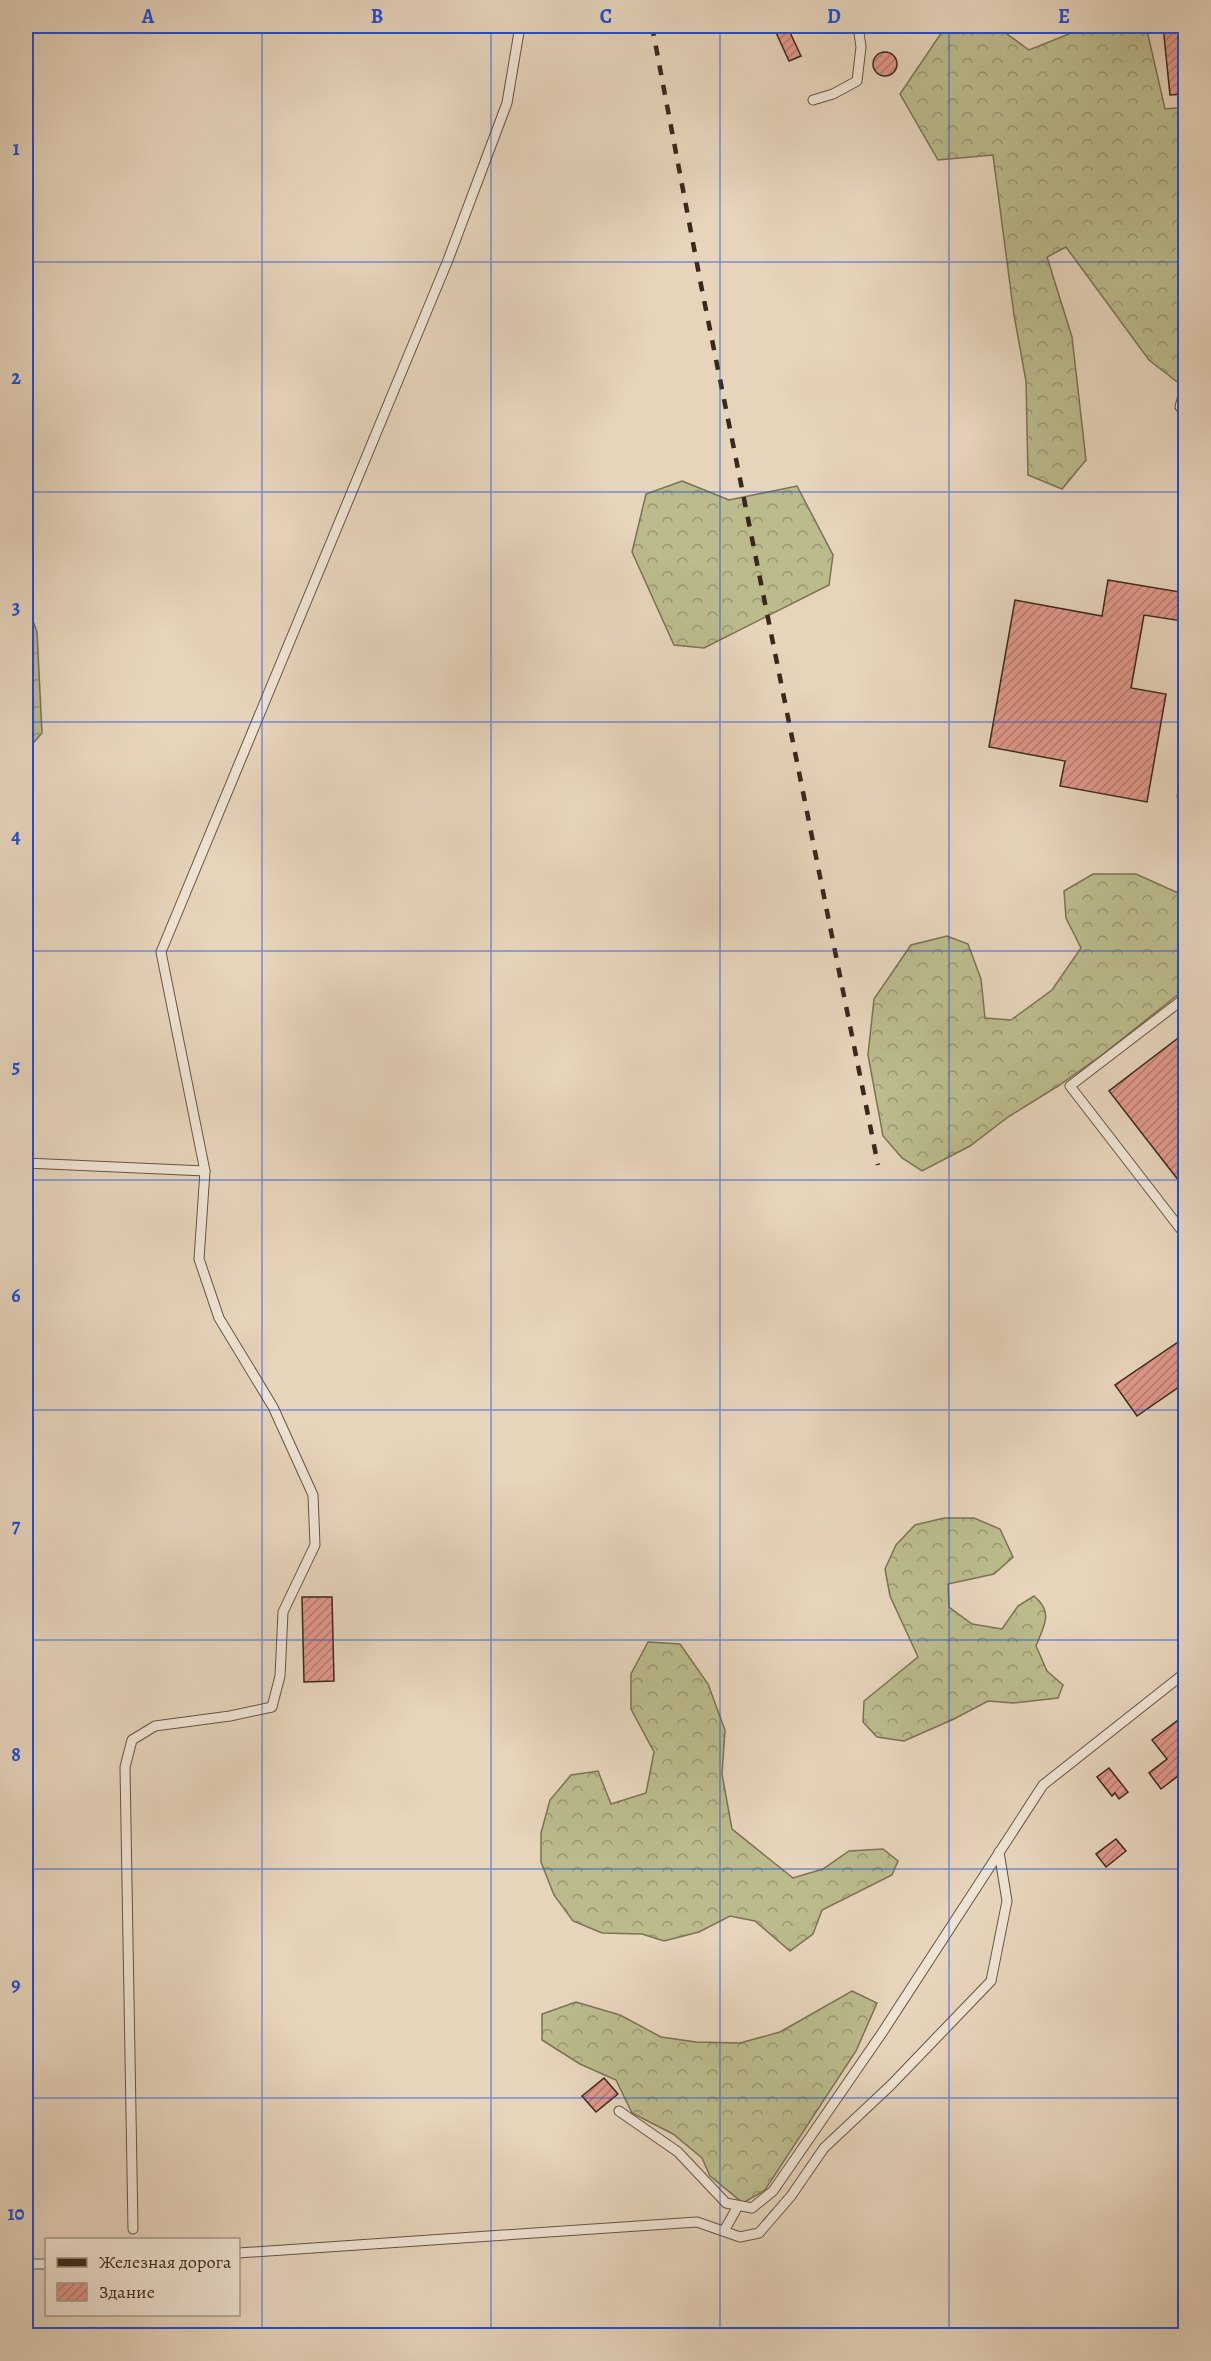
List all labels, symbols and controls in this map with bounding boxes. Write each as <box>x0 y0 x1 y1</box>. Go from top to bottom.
text: A <box>141 3 155 30</box>
text: B <box>371 3 383 30</box>
text: C <box>600 3 612 30</box>
text: D <box>827 3 841 30</box>
text: E <box>1058 3 1070 30</box>
text: 1 <box>12 135 20 162</box>
text: 2 <box>11 364 21 391</box>
text: 3 <box>12 594 20 621</box>
text: 4 <box>11 823 21 850</box>
text: 5 <box>12 1053 20 1080</box>
text: 6 <box>11 1282 21 1309</box>
text: 7 <box>12 1512 21 1539</box>
text: 8 <box>11 1741 21 1768</box>
text: 9 <box>11 1971 21 1998</box>
text: 10 <box>7 2200 25 2227</box>
legend <box>45 2238 240 2316</box>
text: Железная дорога <box>99 2250 232 2274</box>
text: Здание <box>99 2280 155 2304</box>

